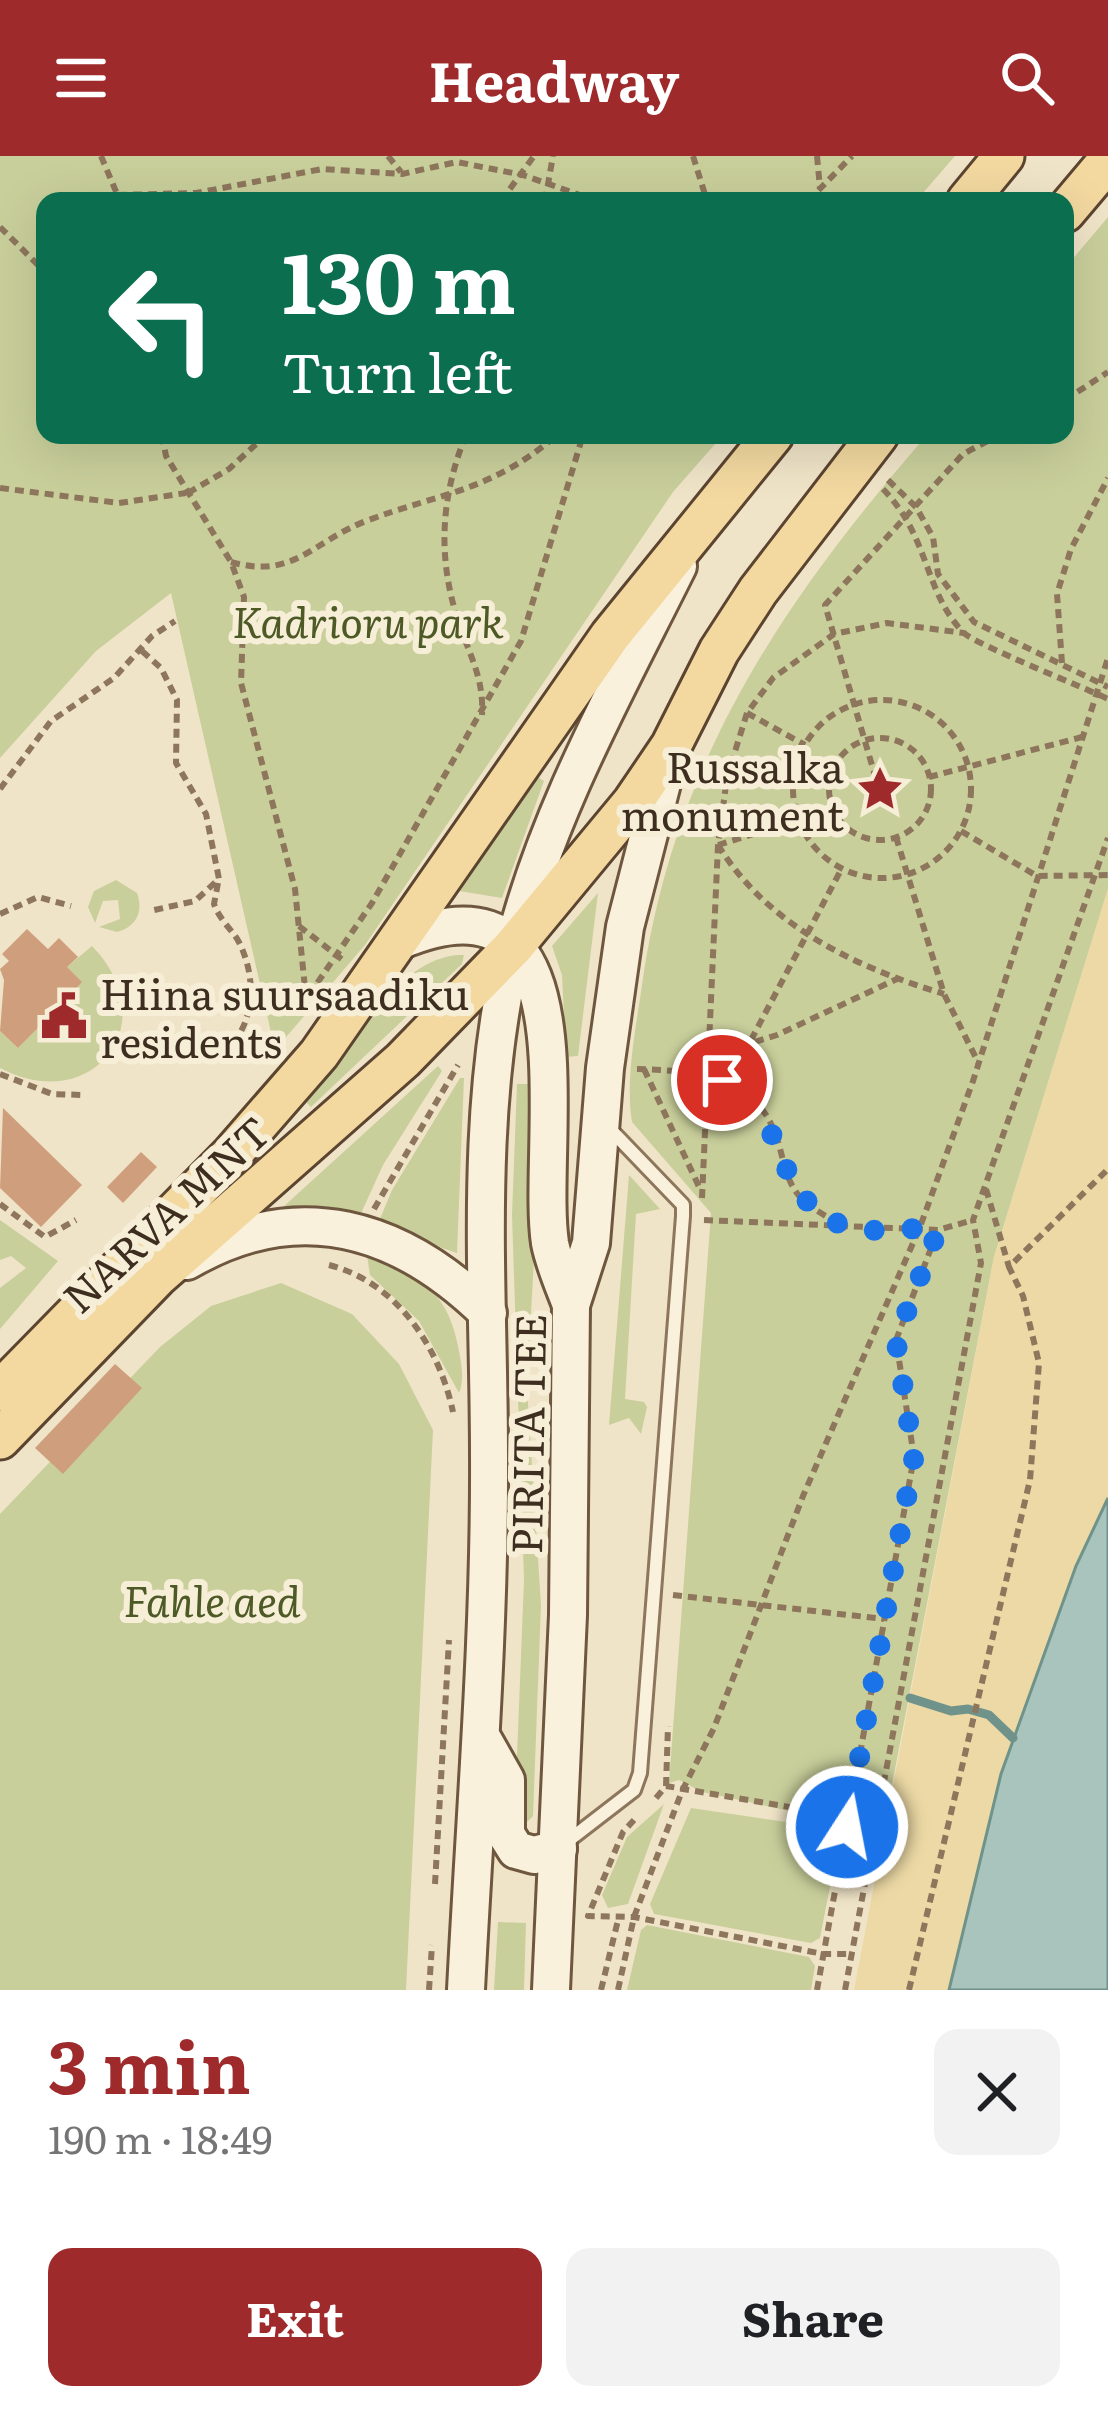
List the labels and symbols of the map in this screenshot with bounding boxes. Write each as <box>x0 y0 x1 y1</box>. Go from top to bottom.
park label: Kadrioru park <box>232 589 504 651</box>
place label: Russalka monument <box>621 734 844 844</box>
place icon: Russalka monument <box>855 764 905 814</box>
place label: Hiina suursaadiku residents <box>100 961 469 1071</box>
public building icon: Hiina suursaadiku residents <box>39 991 89 1041</box>
pin <box>671 1029 773 1131</box>
street label: NARVA MNT <box>47 1100 283 1326</box>
street label: PIRITA TEE <box>493 1313 559 1555</box>
park label: Fahle aed <box>123 1568 301 1630</box>
position arrow <box>784 1764 910 1890</box>

